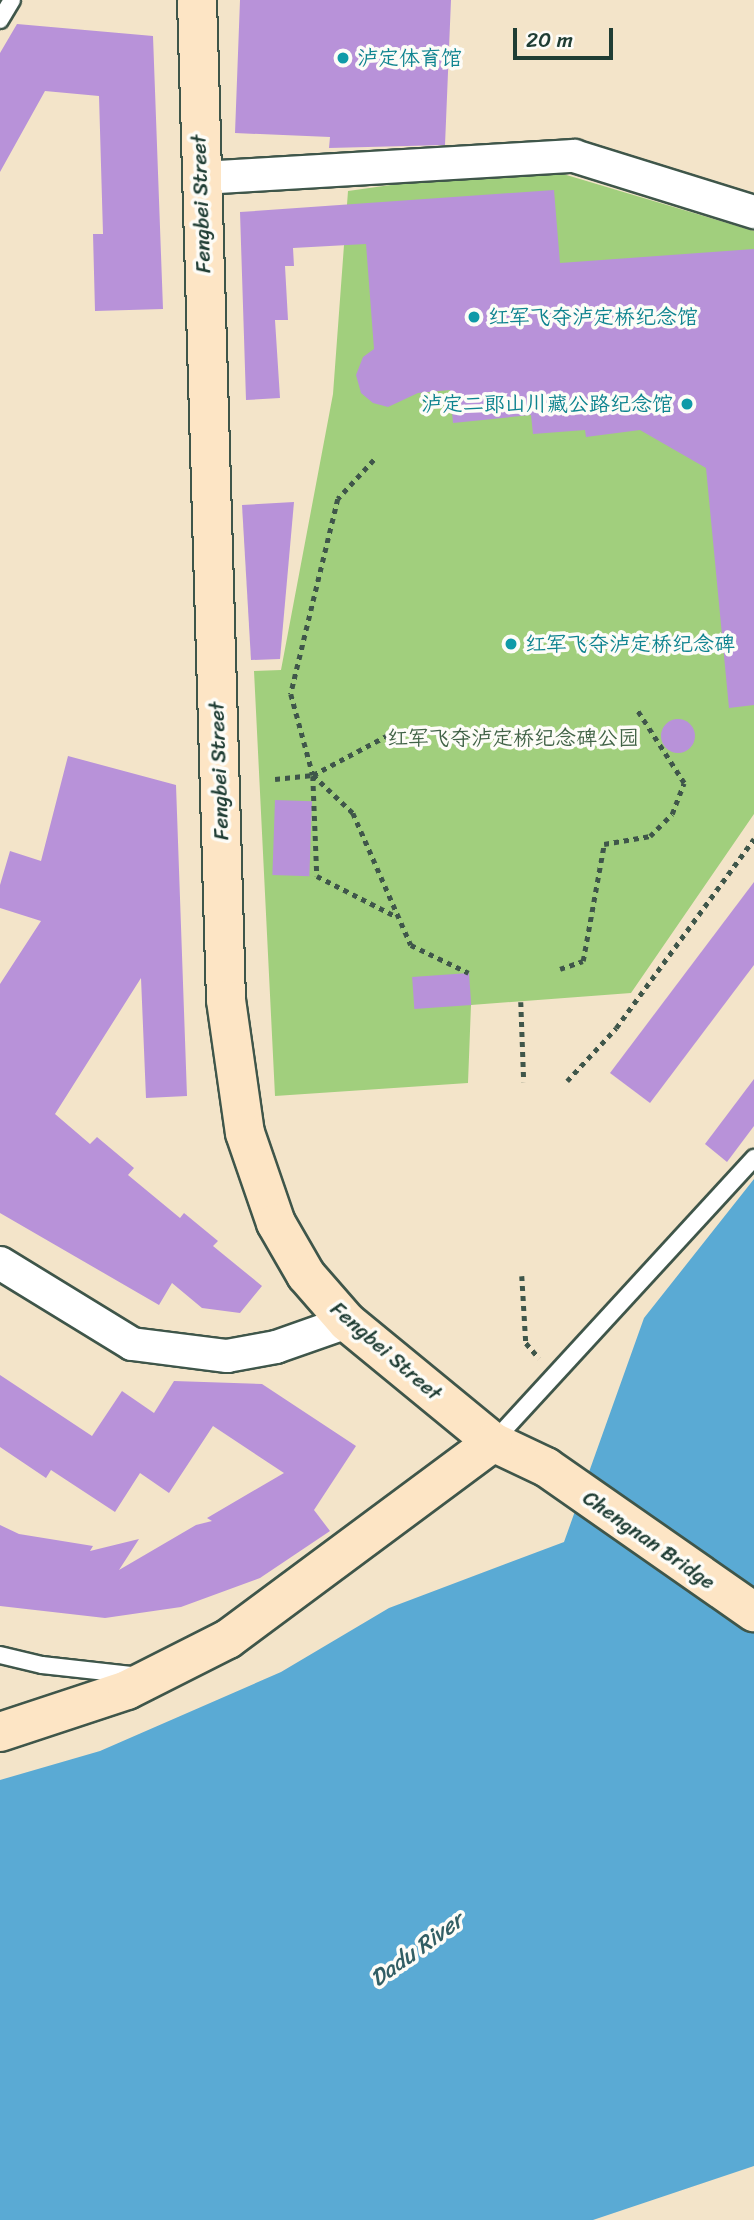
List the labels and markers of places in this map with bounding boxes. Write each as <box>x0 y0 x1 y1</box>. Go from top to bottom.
place label: 泸定体育馆 <box>357 45 462 71</box>
marker: 泸定体育馆 <box>335 50 351 66</box>
place label: 红军飞夺泸定桥纪念馆 <box>488 304 698 330</box>
marker: 红军飞夺泸定桥纪念馆 <box>466 309 482 325</box>
place label: 泸定二郎山川藏公路纪念馆 <box>421 391 673 417</box>
marker: 泸定二郎山川藏公路纪念馆 <box>679 396 695 412</box>
place label: 红军飞夺泸定桥纪念碑 <box>525 631 735 657</box>
marker: 红军飞夺泸定桥纪念碑 <box>503 636 519 652</box>

